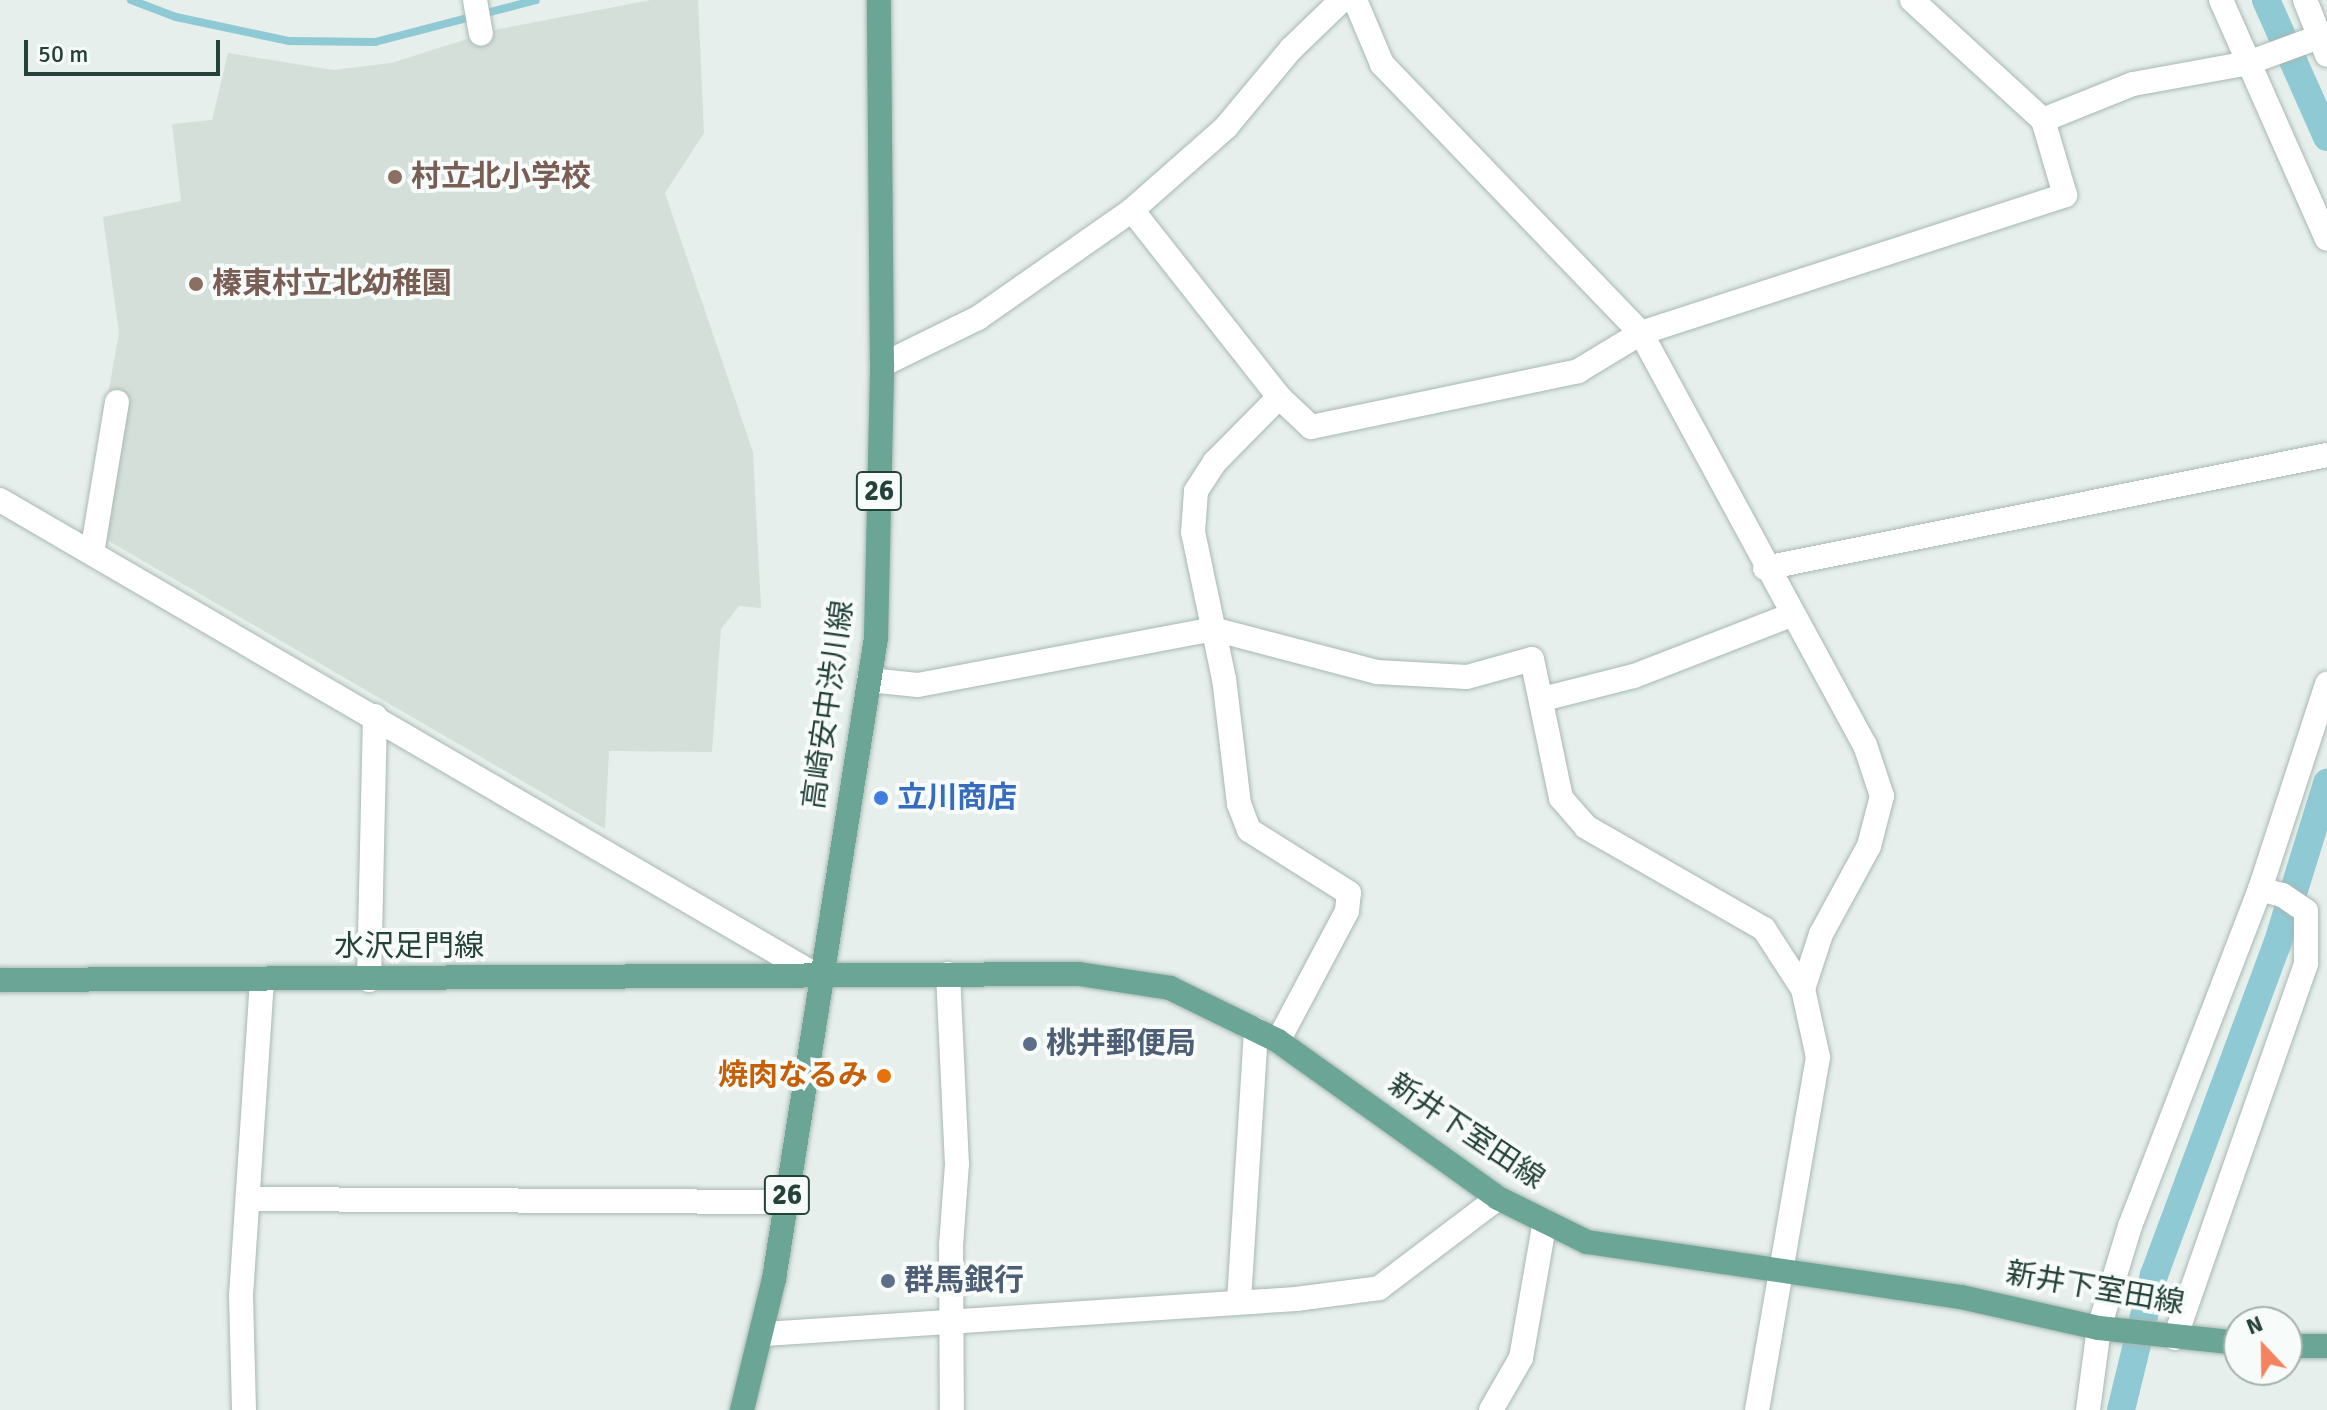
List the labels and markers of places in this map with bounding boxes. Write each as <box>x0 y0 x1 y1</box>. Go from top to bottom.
place label: 村立北小学校 <box>411 159 591 195</box>
marker: 村立北小学校 <box>386 168 404 186</box>
place label: 榛東村立北幼稚園 <box>212 266 452 302</box>
marker: 榛東村立北幼稚園 <box>187 275 205 293</box>
place label: 立川商店 <box>897 780 1017 816</box>
marker: 立川商店 <box>872 789 890 807</box>
place label: 桃井郵便局 <box>1046 1026 1196 1062</box>
marker: 桃井郵便局 <box>1021 1035 1039 1053</box>
place label: 焼肉なるみ <box>718 1058 868 1094</box>
marker: 焼肉なるみ <box>875 1067 893 1085</box>
place label: 群馬銀行 <box>904 1263 1024 1299</box>
marker: 群馬銀行 <box>879 1272 897 1290</box>

